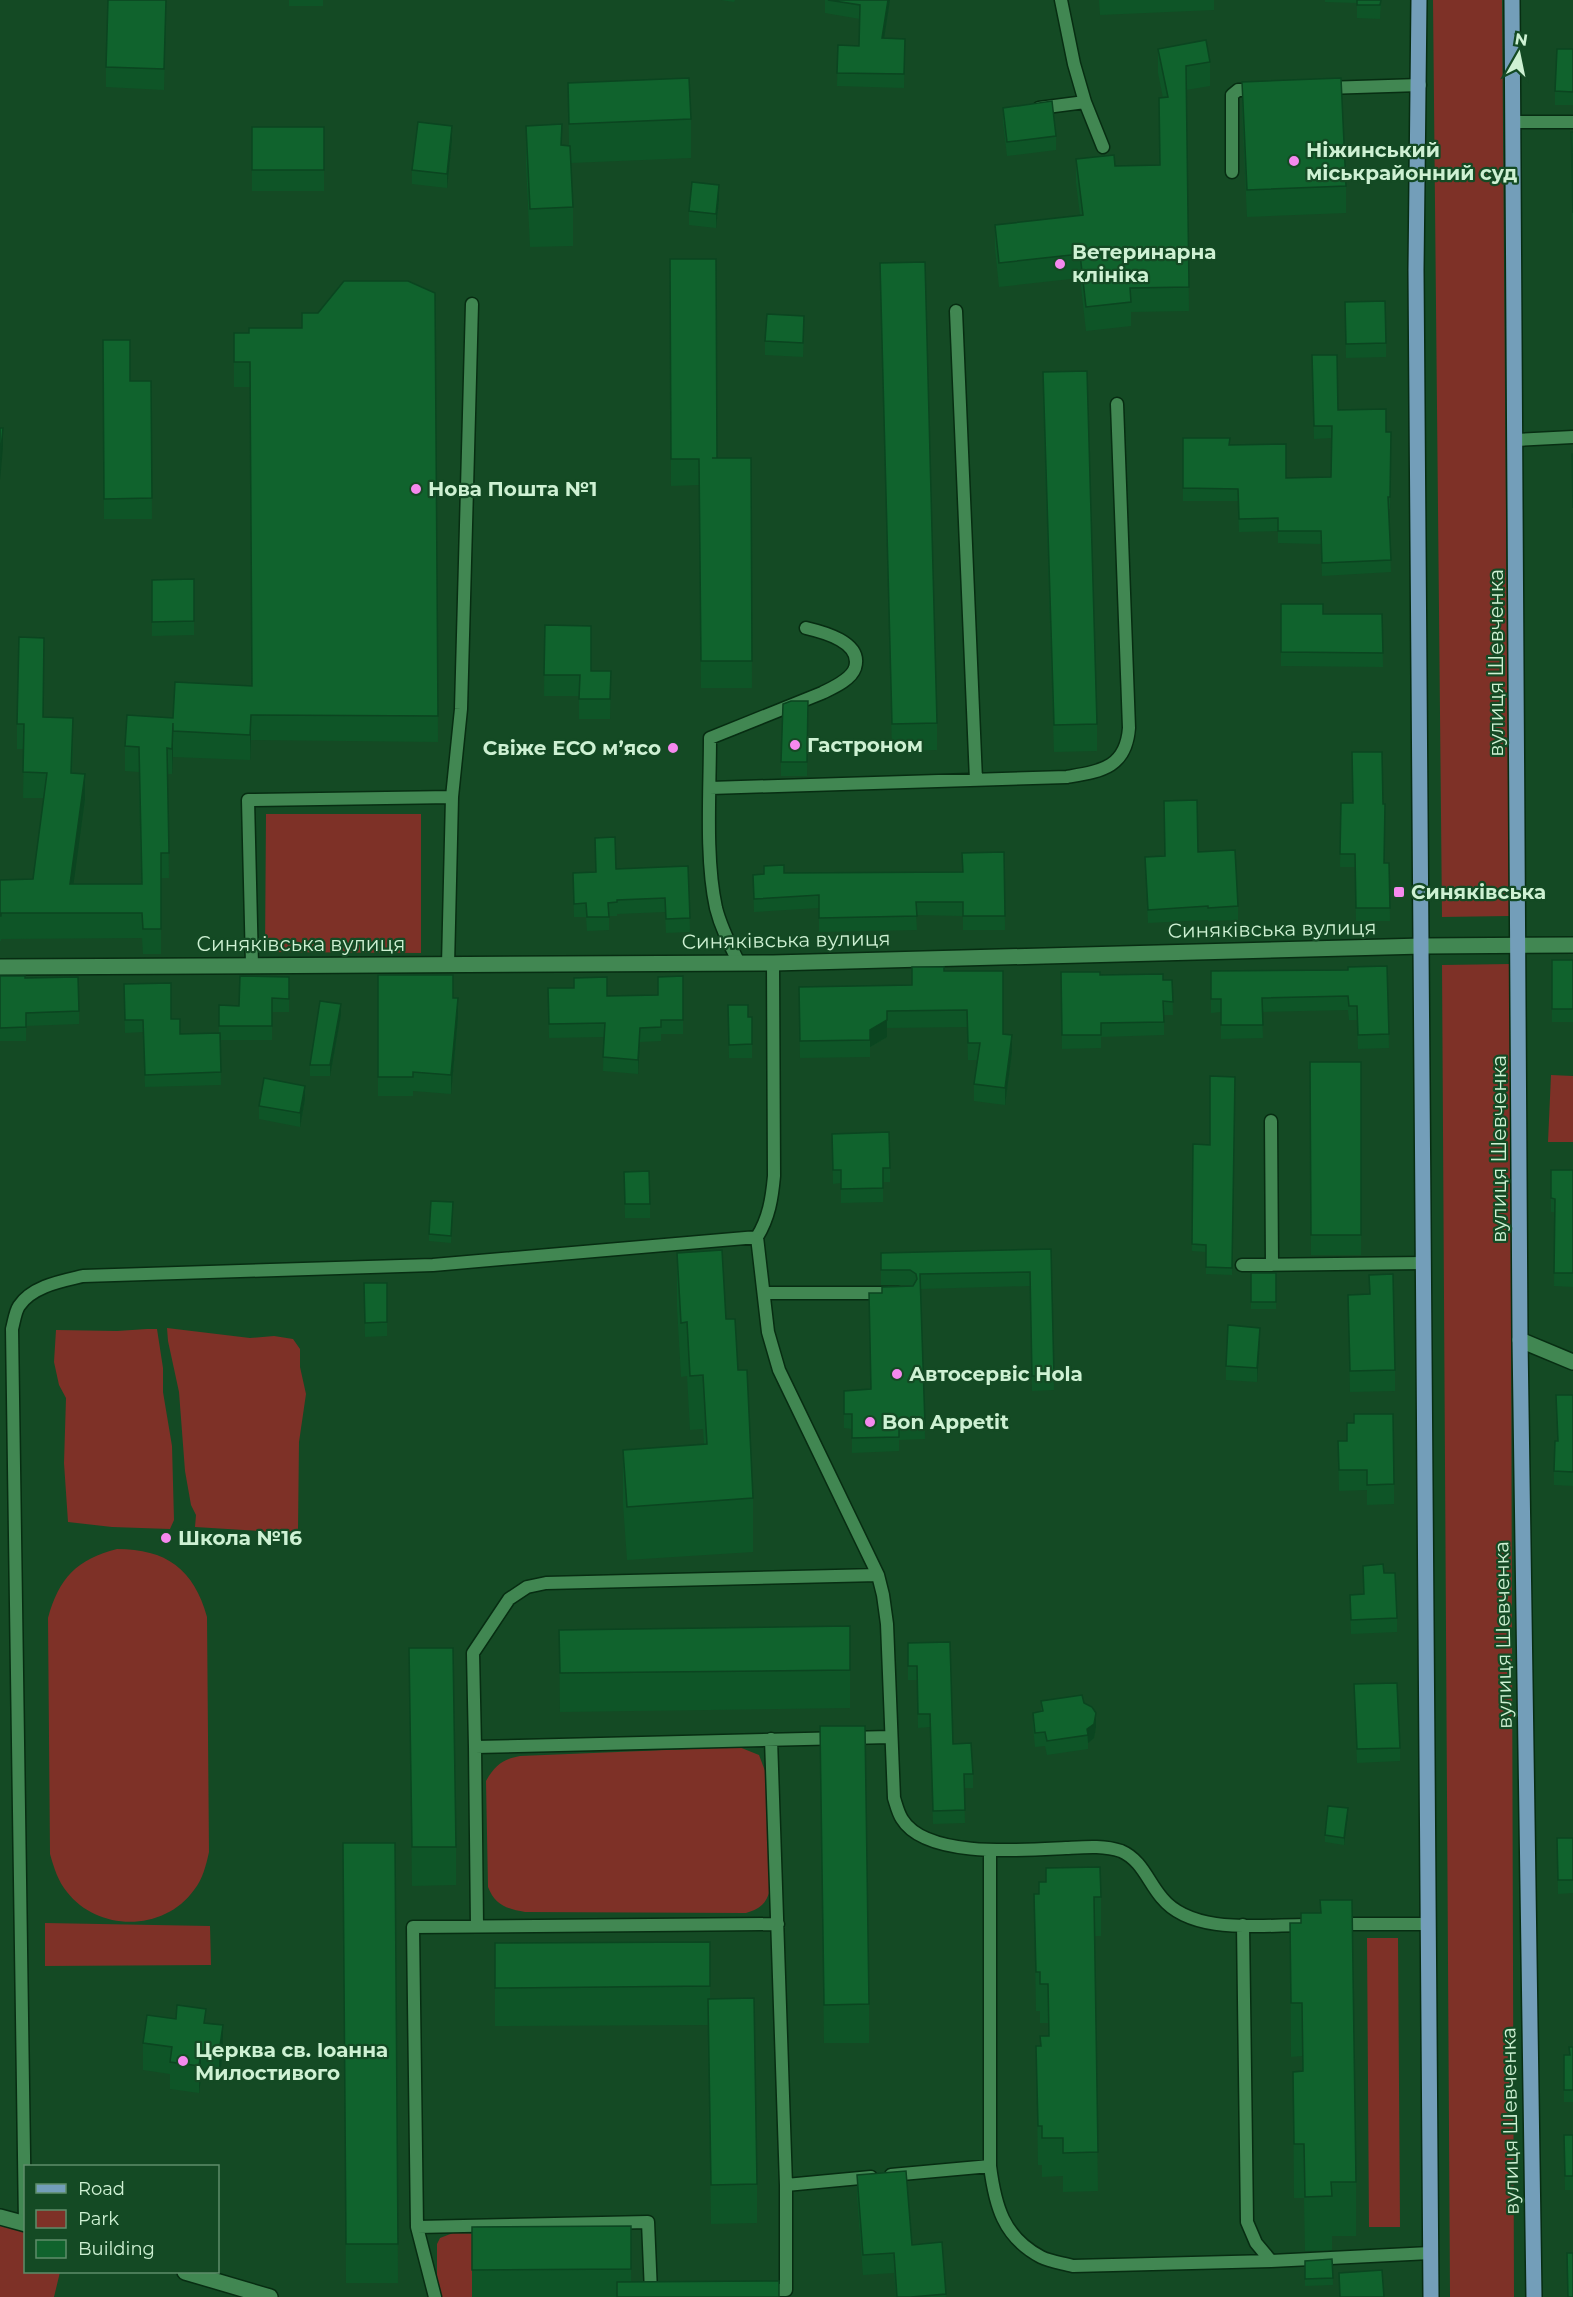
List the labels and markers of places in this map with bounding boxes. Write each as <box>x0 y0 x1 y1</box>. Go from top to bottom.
place label: Ніжинський міськрайонний суд <box>1306 138 1517 185</box>
marker: Ніжинський міськрайонний суд <box>1287 154 1301 168</box>
place label: Ветеринарна клініка <box>1072 240 1216 287</box>
marker: Ветеринарна клініка <box>1053 257 1067 271</box>
place label: Нова Пошта №1 <box>428 477 597 501</box>
marker: Нова Пошта №1 <box>409 482 423 496</box>
place label: Гастроном <box>807 733 923 757</box>
place label: Свіже ECO м’ясо <box>483 736 661 760</box>
marker: Гастроном <box>788 738 802 752</box>
marker: Свіже ECO м’ясо <box>666 741 680 755</box>
place label: Синяківська <box>1411 880 1546 904</box>
marker: Синяківська <box>1392 885 1406 899</box>
place label: Автосервіс Hola <box>909 1362 1083 1386</box>
marker: Автосервіс Hola <box>890 1367 904 1381</box>
place label: Bon Appetit <box>882 1410 1009 1434</box>
marker: Bon Appetit <box>863 1415 877 1429</box>
place label: Школа №16 <box>178 1526 302 1550</box>
marker: Школа №16 <box>159 1531 173 1545</box>
place label: Церква св. Іоанна Милостивого <box>195 2038 388 2085</box>
marker: Церква св. Іоанна Милостивого <box>176 2054 190 2068</box>

